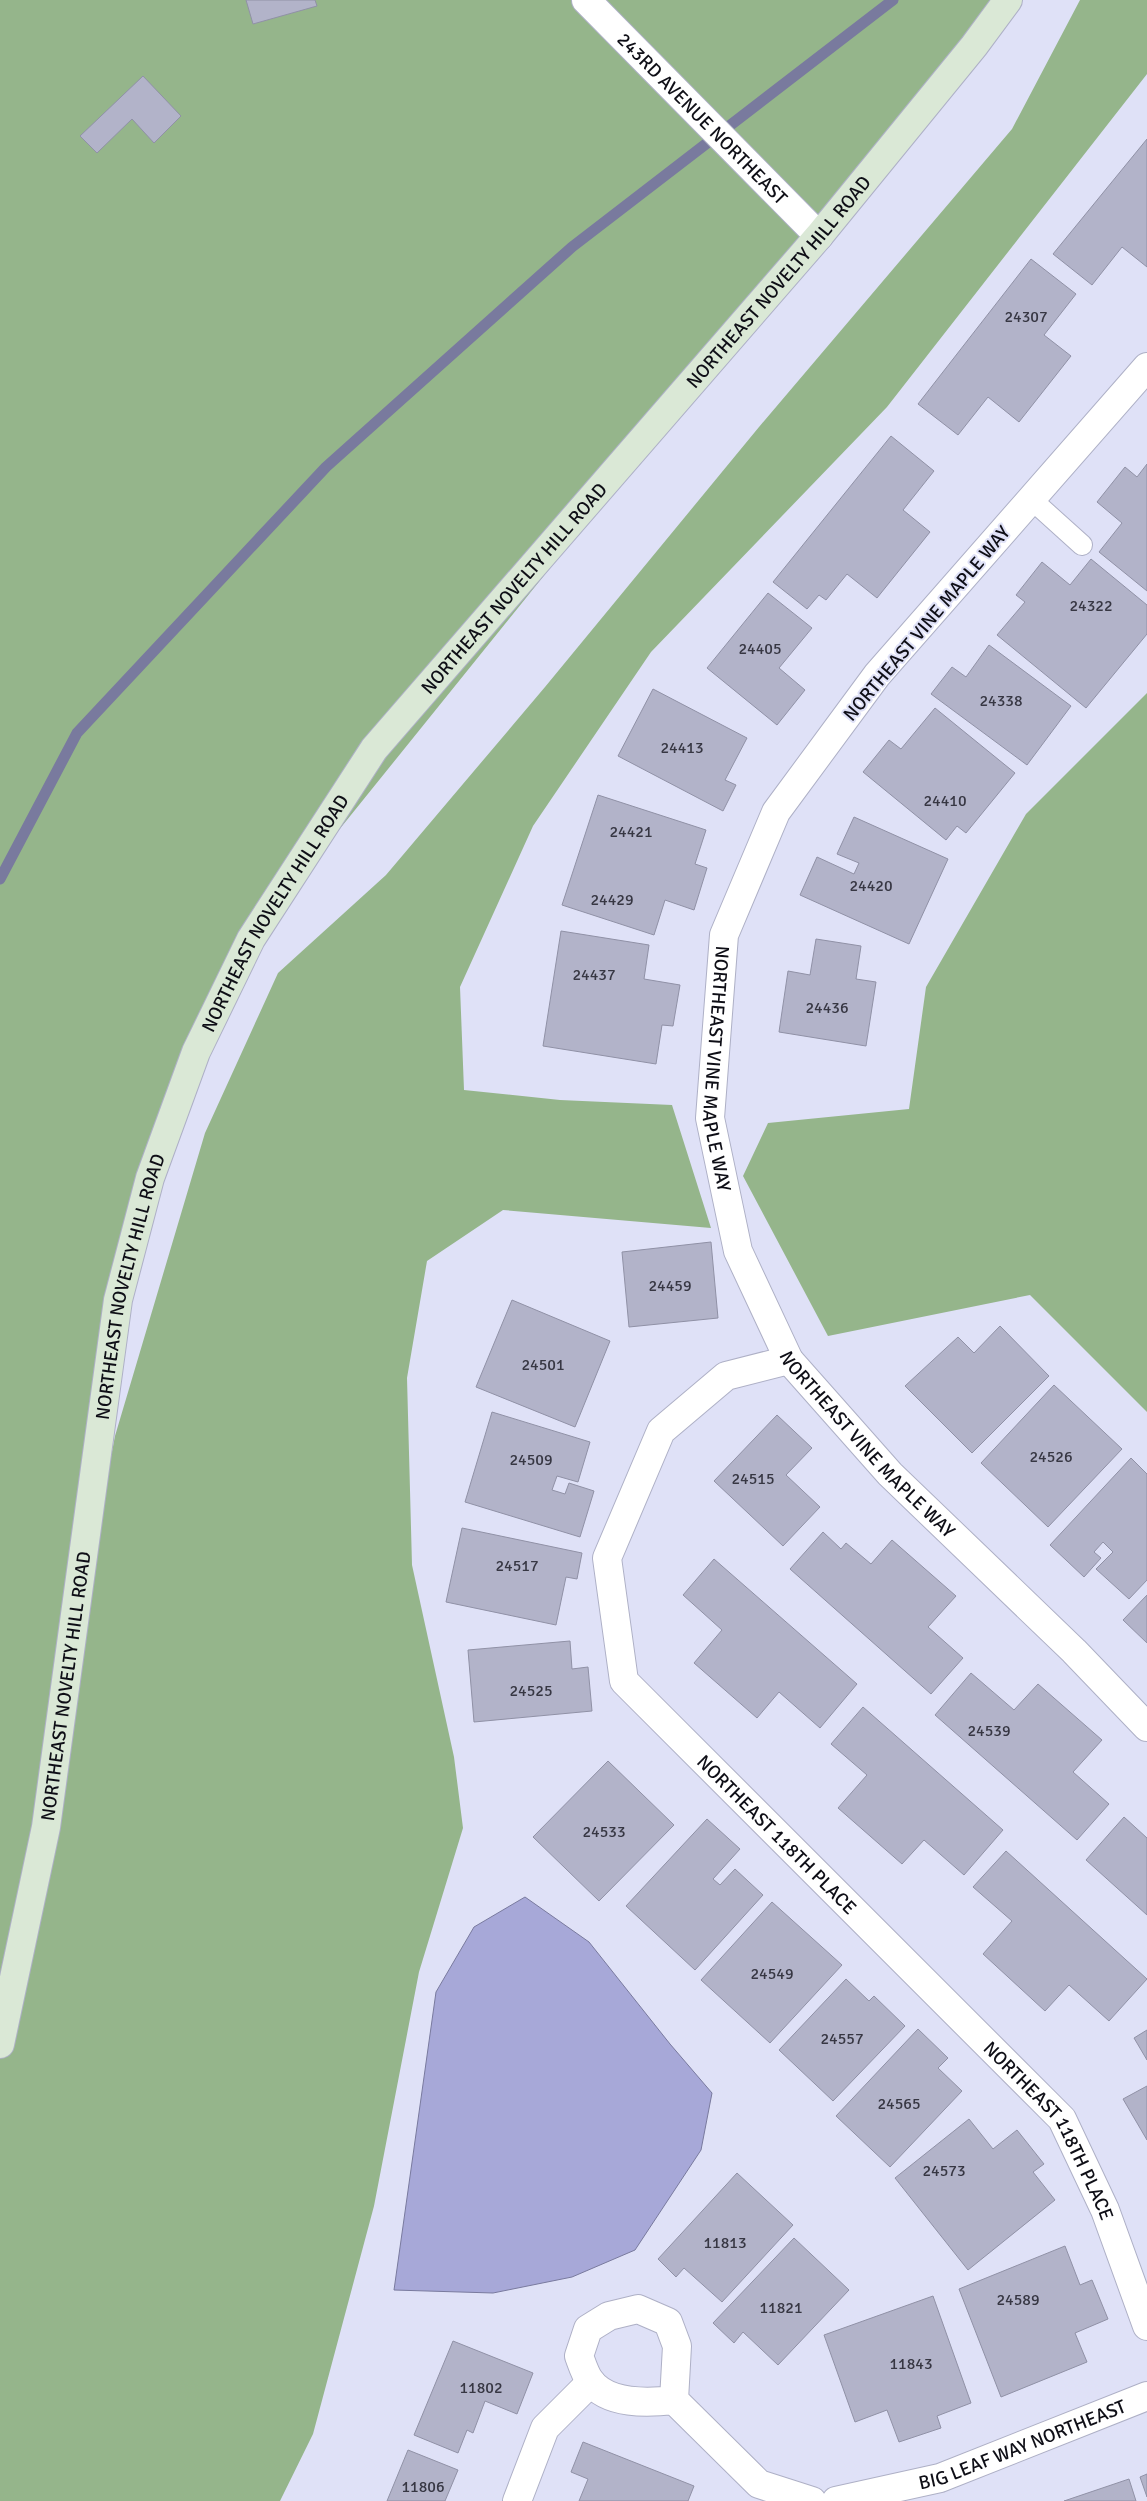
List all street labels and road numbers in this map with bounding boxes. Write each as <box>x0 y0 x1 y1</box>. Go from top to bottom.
street label: 243RD AVENUE NORTHEAST <box>612 28 792 210</box>
street label: NORTHEAST NOVELTY HILL ROAD <box>682 171 876 393</box>
street label: NORTHEAST NOVELTY HILL ROAD <box>416 478 613 699</box>
street label: NORTHEAST VINE MAPLE WAY <box>838 521 1016 726</box>
street label: NORTHEAST NOVELTY HILL ROAD <box>197 790 354 1036</box>
street label: NORTHEAST VINE MAPLE WAY <box>697 945 736 1194</box>
street label: NORTHEAST NOVELTY HILL ROAD <box>91 1151 171 1421</box>
street label: NORTHEAST VINE MAPLE WAY <box>773 1347 960 1544</box>
street label: NORTHEAST NOVELTY HILL ROAD <box>36 1550 97 1823</box>
street label: NORTHEAST 118TH PLACE <box>692 1750 861 1920</box>
street label: NORTHEAST 118TH PLACE <box>978 2036 1119 2224</box>
street label: BIG LEAF WAY NORTHEAST <box>916 2394 1130 2495</box>

